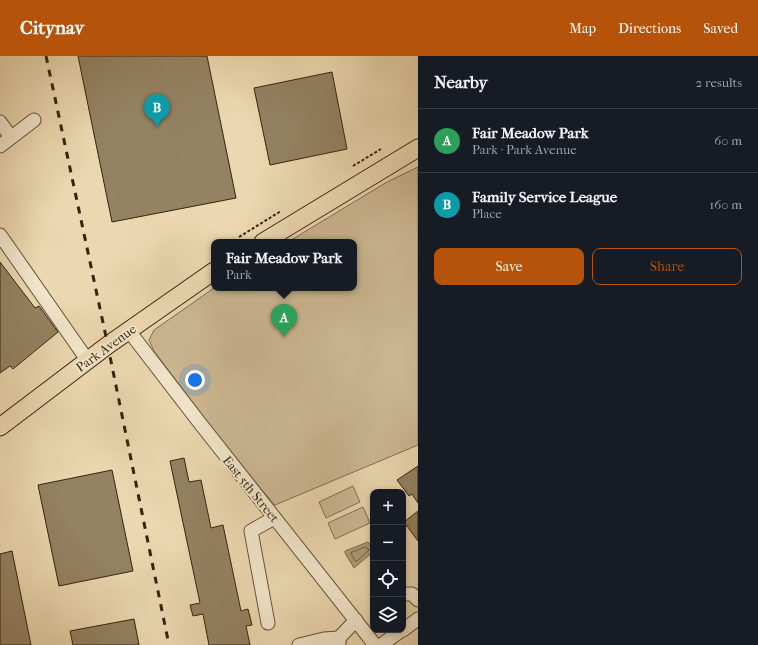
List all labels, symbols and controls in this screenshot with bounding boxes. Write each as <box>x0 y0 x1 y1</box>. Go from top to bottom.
text: Citynav <box>20 17 84 39</box>
text: Map <box>569 20 596 37</box>
text: Directions <box>618 20 681 37</box>
text: Saved <box>703 20 738 37</box>
text: Nearby <box>434 72 488 92</box>
text: 2 results <box>696 75 742 90</box>
pin: B <box>144 94 170 127</box>
text: Fair Meadow Park <box>472 124 589 142</box>
text: A <box>443 133 451 148</box>
text: 60 m <box>714 133 742 148</box>
text: Park · Park Avenue <box>472 142 577 157</box>
text: Family Service League <box>472 188 617 206</box>
text: B <box>443 197 451 212</box>
text: 160 m <box>710 197 742 212</box>
text: Place <box>472 206 502 221</box>
popup <box>211 239 357 291</box>
button: Save <box>434 248 584 285</box>
button: Share <box>592 248 742 285</box>
text: Fair Meadow Park <box>226 249 342 267</box>
text: Park <box>226 267 252 282</box>
pin: A <box>271 304 297 337</box>
street label: Park Avenue <box>73 321 139 375</box>
your location <box>185 370 205 390</box>
street label: East 5th Street <box>220 453 282 525</box>
map controls <box>370 489 406 633</box>
button: + <box>370 489 406 525</box>
button: − <box>370 525 406 561</box>
button: locate <box>370 561 406 597</box>
button: layers <box>370 597 406 633</box>

